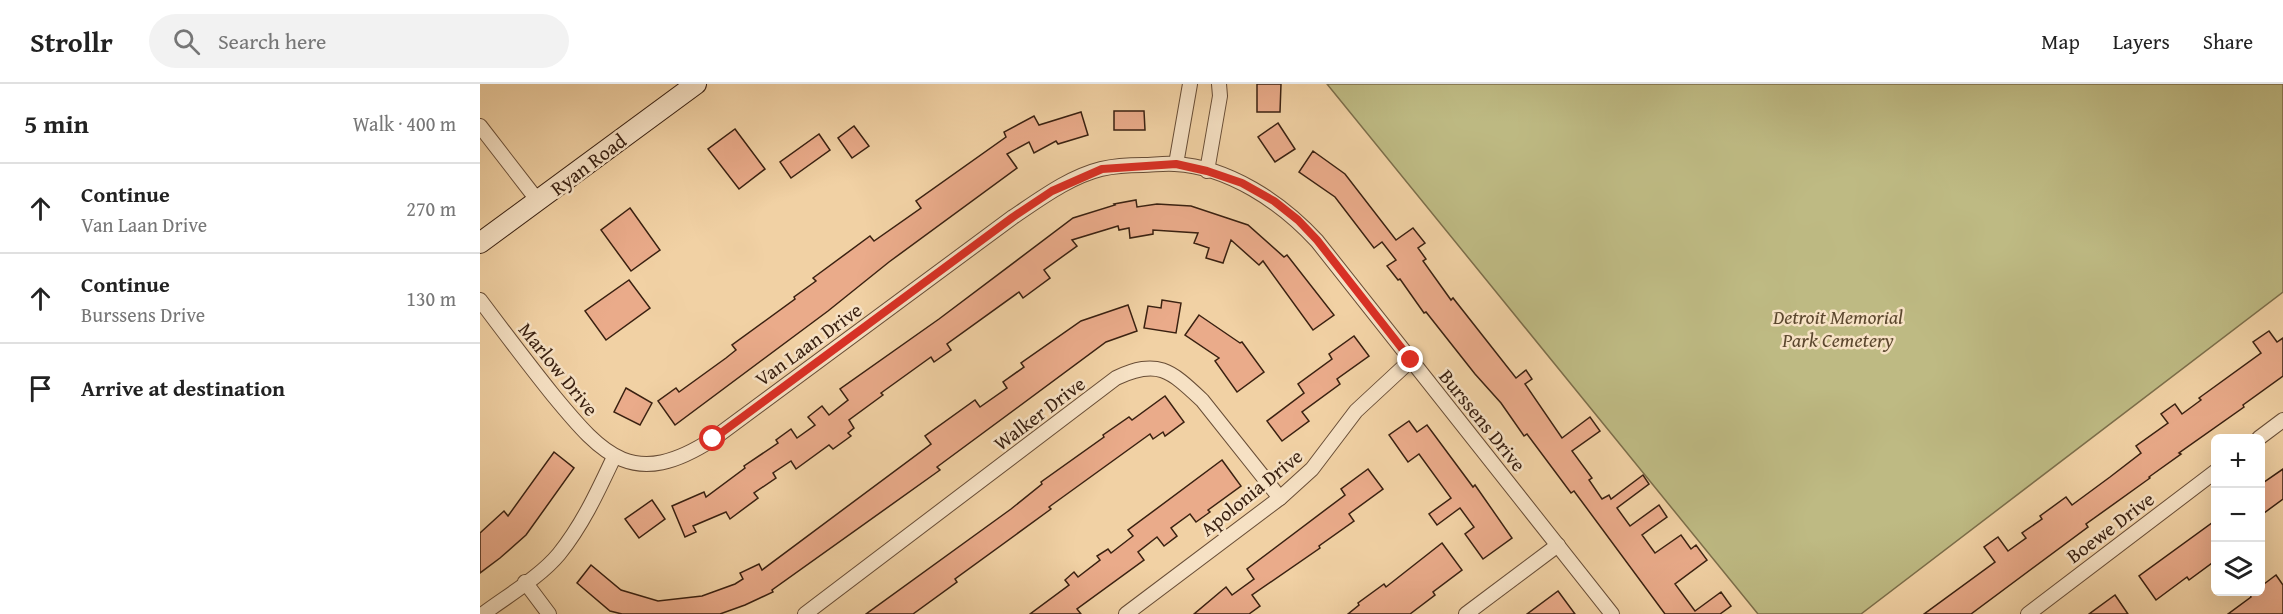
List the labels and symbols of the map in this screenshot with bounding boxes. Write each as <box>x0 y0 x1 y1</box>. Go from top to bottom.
street label: Ryan Road <box>544 126 632 202</box>
street label: Van Laan Drive <box>748 295 868 393</box>
park label: Detroit Memorial Park Cemetery <box>1772 302 1903 354</box>
street label: Marlow Drive <box>512 316 606 422</box>
route end <box>1397 346 1423 372</box>
street label: Burssens Drive <box>1433 363 1533 477</box>
street label: Walker Drive <box>987 369 1091 457</box>
route start <box>699 425 725 451</box>
street label: Apolonia Drive <box>1193 442 1309 542</box>
street label: Boewe Drive <box>2060 484 2160 570</box>

